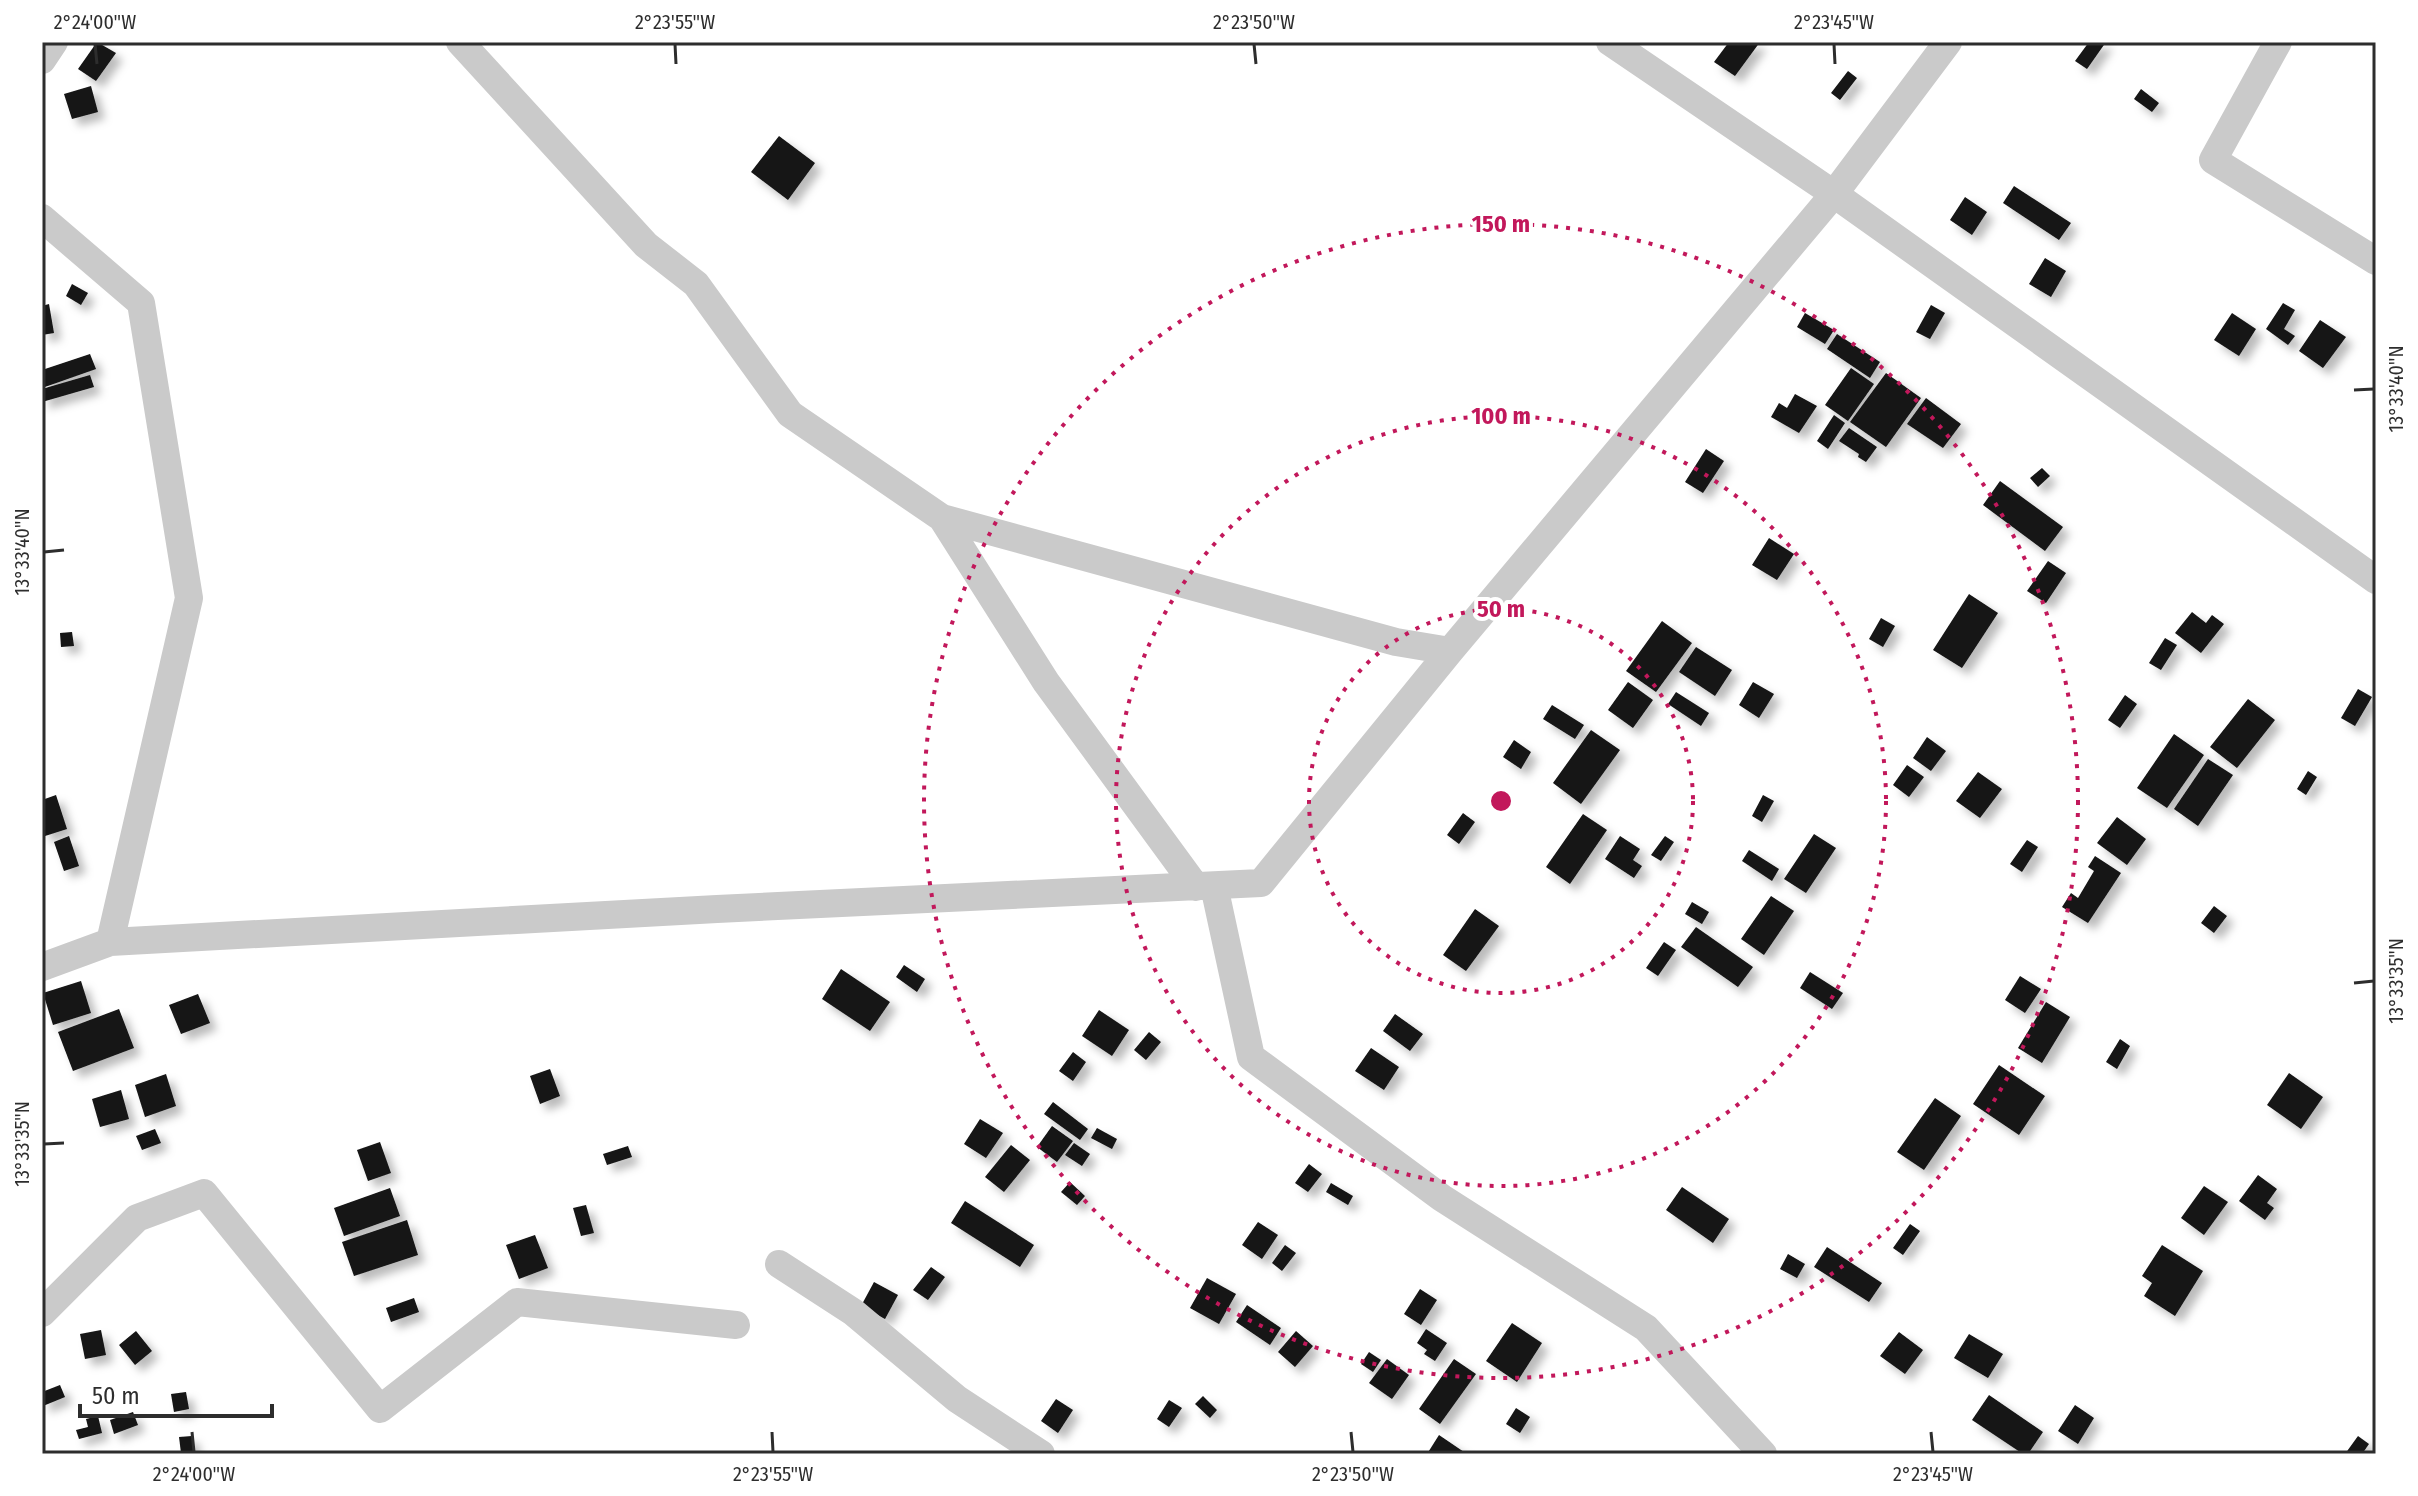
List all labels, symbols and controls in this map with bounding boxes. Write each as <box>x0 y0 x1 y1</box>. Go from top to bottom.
text: 2°24'00"W <box>54 10 136 34</box>
text: 2°23'55"W <box>635 10 715 34</box>
text: 2°23'50"W <box>1213 10 1295 34</box>
text: 2°23'45"W <box>1794 10 1874 34</box>
text: 150 m <box>1472 210 1530 238</box>
text: 13°33'40"N <box>2384 345 2408 433</box>
text: 100 m <box>1471 402 1531 430</box>
text: 13°33'40"N <box>10 508 34 596</box>
text: 50 m <box>1477 595 1525 623</box>
centre of rings <box>1487 787 1515 815</box>
text: 13°33'35"N <box>2384 938 2408 1024</box>
text: 13°33'35"N <box>10 1101 34 1187</box>
scale bar <box>80 1368 272 1418</box>
text: 50 m <box>92 1382 140 1410</box>
text: 2°24'00"W <box>153 1462 235 1486</box>
text: 2°23'55"W <box>733 1462 813 1486</box>
text: 2°23'50"W <box>1312 1462 1394 1486</box>
text: 2°23'45"W <box>1893 1462 1973 1486</box>

